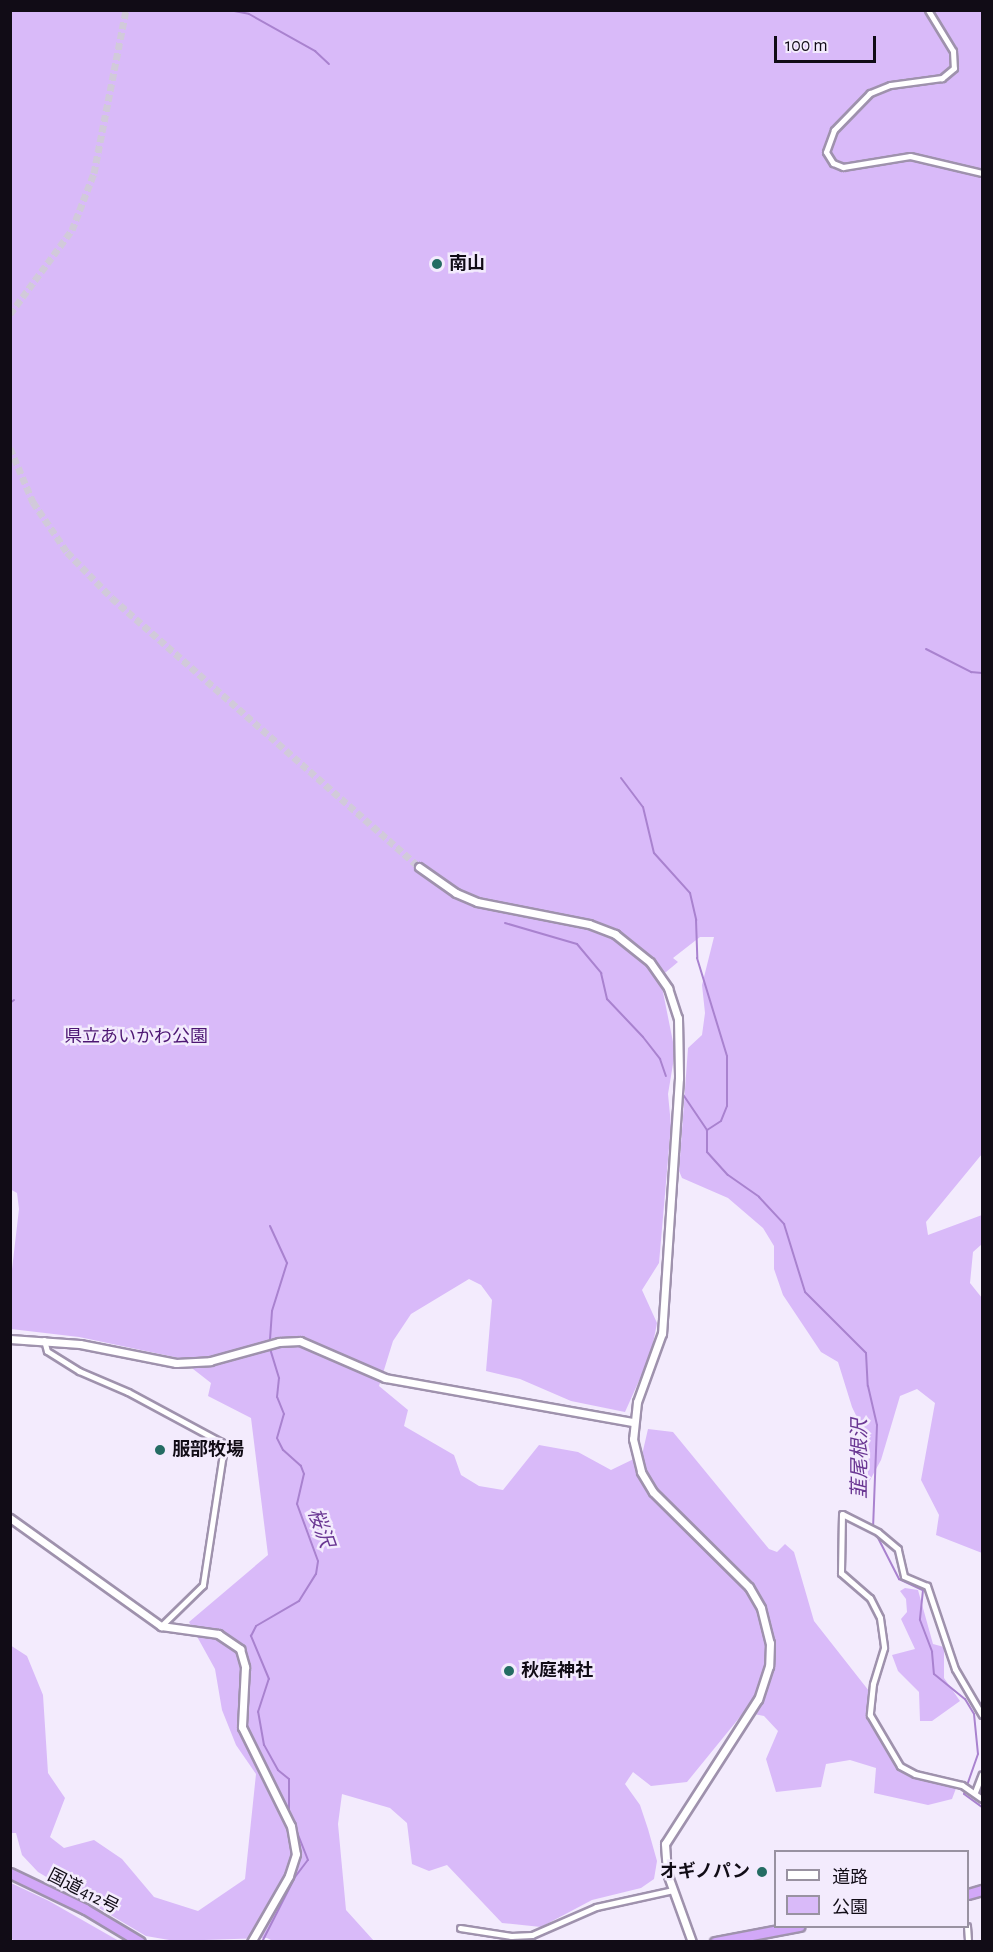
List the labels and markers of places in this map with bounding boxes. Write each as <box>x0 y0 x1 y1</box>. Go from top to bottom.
place label: 南山 <box>449 253 485 275</box>
marker: 南山 <box>430 257 444 271</box>
place label: 服部牧場 <box>172 1439 244 1461</box>
marker: 服部牧場 <box>153 1443 167 1457</box>
place label: 秋庭神社 <box>521 1660 593 1682</box>
marker: 秋庭神社 <box>502 1664 516 1678</box>
place label: オギノパン <box>660 1861 750 1883</box>
marker: オギノパン <box>755 1865 769 1879</box>

